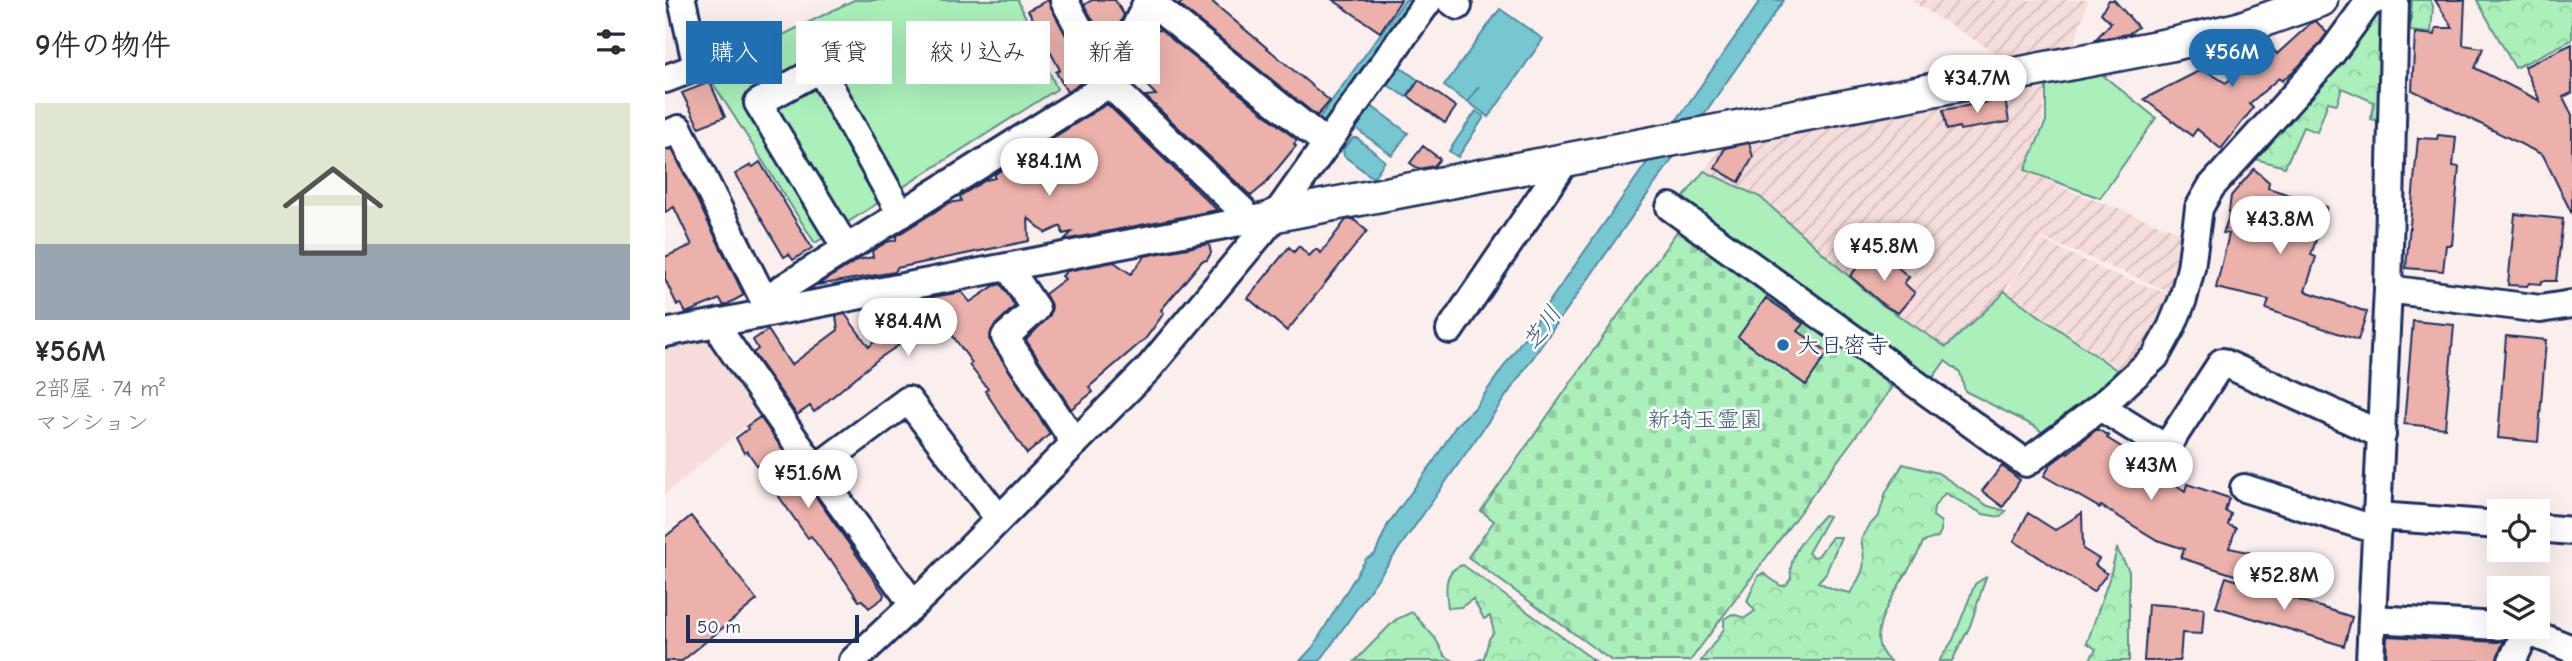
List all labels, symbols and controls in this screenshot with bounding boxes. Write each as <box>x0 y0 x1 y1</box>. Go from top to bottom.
chip: 購入 <box>686 21 782 84</box>
chip: 賃貸 <box>796 21 892 84</box>
chip: 絞り込み <box>906 21 1050 84</box>
chip: 新着 <box>1064 21 1160 84</box>
icon: filters <box>592 23 630 61</box>
text: 9件の物件 <box>35 28 171 63</box>
pin: ¥56M <box>2191 29 2273 89</box>
text: ¥56M <box>2205 38 2259 65</box>
pin: ¥34.7M <box>1920 55 2034 115</box>
text: ¥34.7M <box>1944 64 2010 91</box>
pin: ¥84.1M <box>992 138 1106 198</box>
text: ¥84.1M <box>1016 147 1082 174</box>
icon: home <box>270 148 396 274</box>
pin: ¥43.8M <box>2223 196 2337 256</box>
text: ¥43.8M <box>2246 205 2314 232</box>
pin: ¥45.8M <box>1827 224 1941 283</box>
text: ¥45.8M <box>1850 232 1918 259</box>
pin: ¥84.4M <box>851 298 965 358</box>
water label: 芝川 <box>1517 300 1567 356</box>
text: ¥84.4M <box>874 307 942 334</box>
place label: 大日密寺 <box>1797 332 1889 359</box>
text: ¥56M <box>35 334 106 369</box>
marker: 大日密寺 <box>1775 337 1791 353</box>
text: 2部屋 · 74 m² <box>35 375 165 402</box>
park label: 新埼玉霊園 <box>1648 406 1763 433</box>
text: マンション <box>35 409 149 436</box>
pin: ¥43M <box>2110 442 2192 502</box>
pin: ¥51.6M <box>751 450 865 510</box>
text: ¥43M <box>2125 451 2177 478</box>
text: ¥51.6M <box>774 459 842 486</box>
map controls <box>2487 499 2550 639</box>
button: locate <box>2487 499 2550 562</box>
pin: ¥52.8M <box>2227 552 2341 612</box>
text: ¥52.8M <box>2249 561 2319 588</box>
button: layers <box>2487 576 2550 639</box>
scale bar <box>686 612 859 644</box>
text: 50 m <box>697 616 741 638</box>

